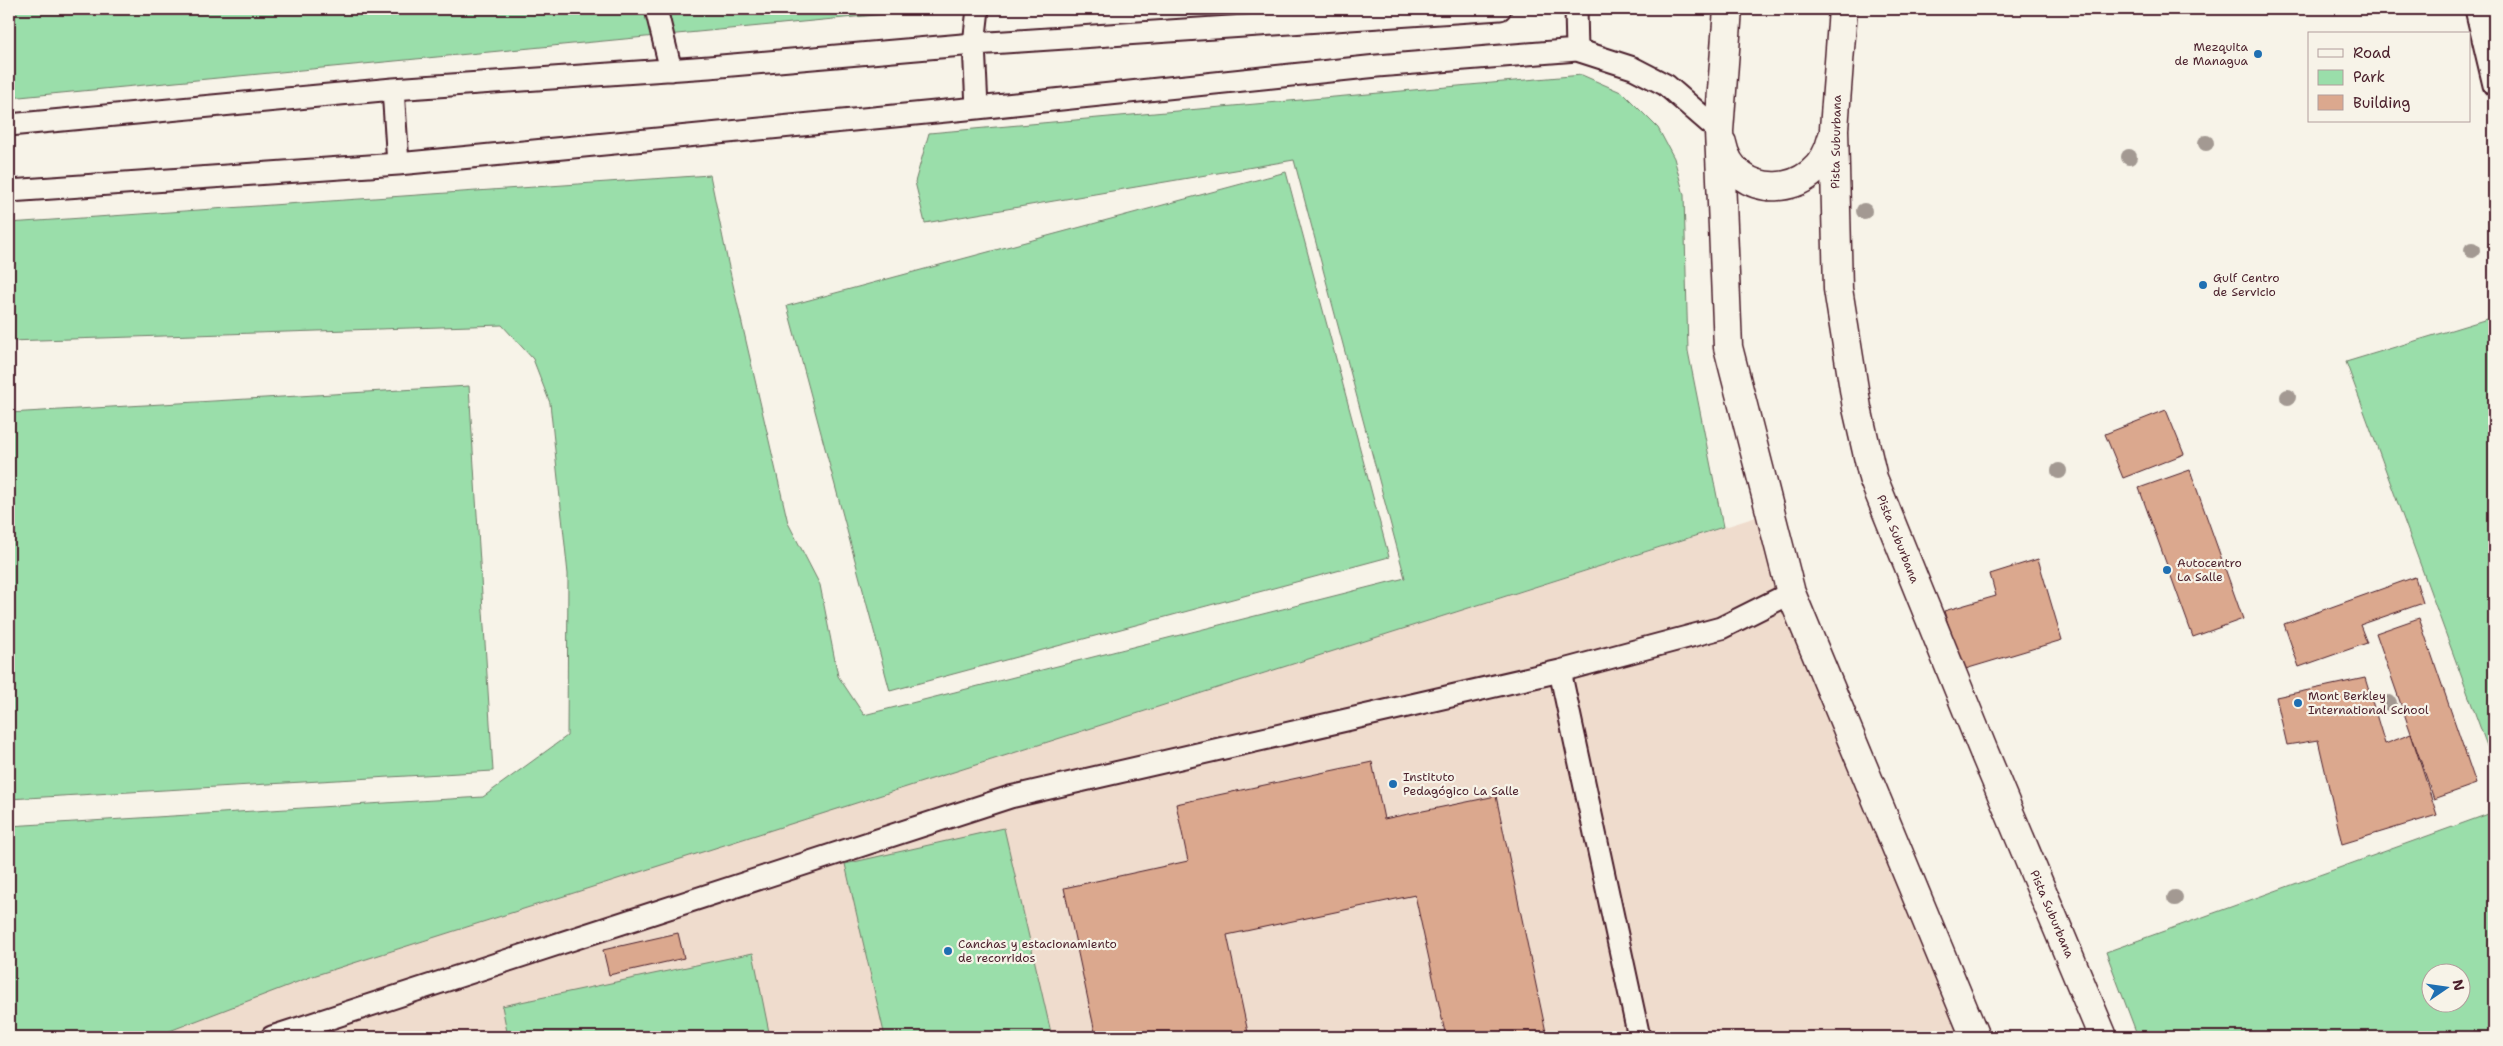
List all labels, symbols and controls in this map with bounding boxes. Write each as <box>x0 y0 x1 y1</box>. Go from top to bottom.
legend <box>2308 32 2470 122</box>
place label: Mezquita de Managua <box>2174 39 2249 69</box>
text: Road <box>2353 43 2391 63</box>
marker: Mezquita de Managua <box>2252 48 2264 60</box>
text: Park <box>2353 67 2385 87</box>
text: Building <box>2353 93 2410 113</box>
street label: Pista Suburbana <box>1827 94 1845 189</box>
place label: Gulf Centro de Servicio <box>2213 270 2280 300</box>
marker: Gulf Centro de Servicio <box>2197 279 2209 291</box>
street label: Pista Suburbana <box>1873 492 1923 586</box>
place label: Autocentro La Salle <box>2177 555 2242 585</box>
marker: Autocentro La Salle <box>2161 564 2173 576</box>
place label: Mont Berkley International School <box>2308 688 2429 718</box>
marker: Mont Berkley International School <box>2292 697 2304 709</box>
place label: Instituto Pedagógico La Salle <box>1403 769 1519 799</box>
marker: Instituto Pedagógico La Salle <box>1387 778 1399 790</box>
street label: Pista Suburbana <box>2026 868 2078 961</box>
place label: Canchas y estacionamiento de recorridos <box>958 936 1117 966</box>
marker: Canchas y estacionamiento de recorridos <box>942 945 954 957</box>
north arrow <box>2420 964 2470 1014</box>
text: N <box>2449 978 2469 993</box>

